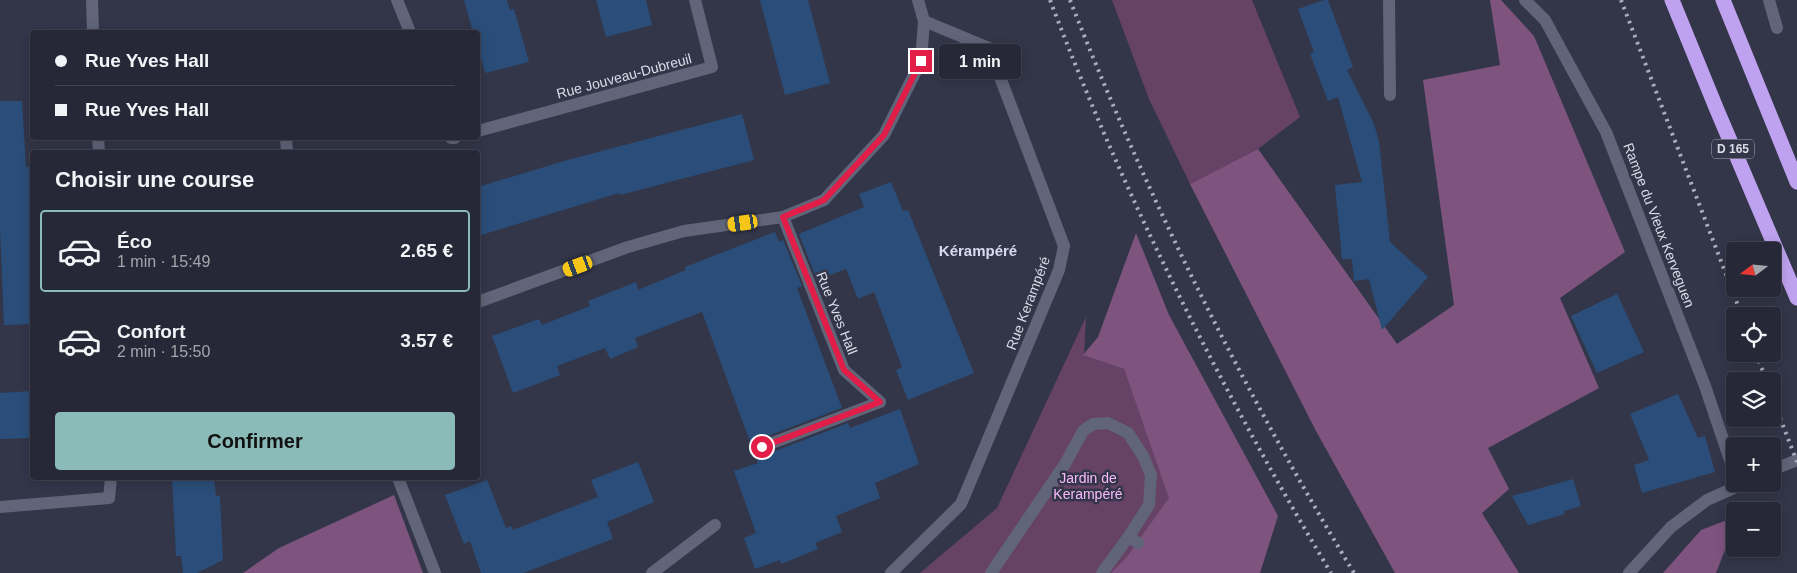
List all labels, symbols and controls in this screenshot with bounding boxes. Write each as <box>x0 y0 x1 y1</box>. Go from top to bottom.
callout: 1 min <box>938 44 1021 78</box>
text: Rue Yves Hall <box>85 50 209 71</box>
street label: Rue Jouveau-Dubreuil <box>555 50 693 102</box>
route end <box>910 50 932 72</box>
text: 1 min <box>959 53 1001 70</box>
text: Rue Yves Hall <box>85 99 209 120</box>
road number: D 165 <box>1712 140 1754 158</box>
street label: Rampe du Vieux Kerveguen <box>1620 141 1698 309</box>
text: Choisir une course <box>55 167 254 192</box>
car <box>727 213 758 233</box>
icon: car <box>57 229 102 274</box>
text: Éco <box>117 231 152 252</box>
text: 2.65 € <box>400 240 453 261</box>
district label: Kérampéré <box>939 242 1017 259</box>
north arrow <box>1726 242 1781 298</box>
map controls <box>1726 242 1781 557</box>
text: 1 min · 15:49 <box>117 253 210 270</box>
car <box>561 254 594 278</box>
street label: Rue Kerampéré <box>1003 254 1053 352</box>
street label: Rue Yves Hall <box>813 269 861 357</box>
button: locate <box>1726 307 1781 362</box>
icon: car <box>57 319 102 364</box>
text: Confort <box>117 321 186 342</box>
text: 3.57 € <box>400 330 453 351</box>
text: 2 min · 15:50 <box>117 343 210 360</box>
button: layers <box>1726 372 1781 427</box>
button: Confirmer <box>55 412 455 470</box>
route start <box>751 436 773 458</box>
button: + <box>1726 437 1781 492</box>
park label: Jardin de Kerampéré <box>1053 470 1123 502</box>
button: − <box>1726 502 1781 557</box>

